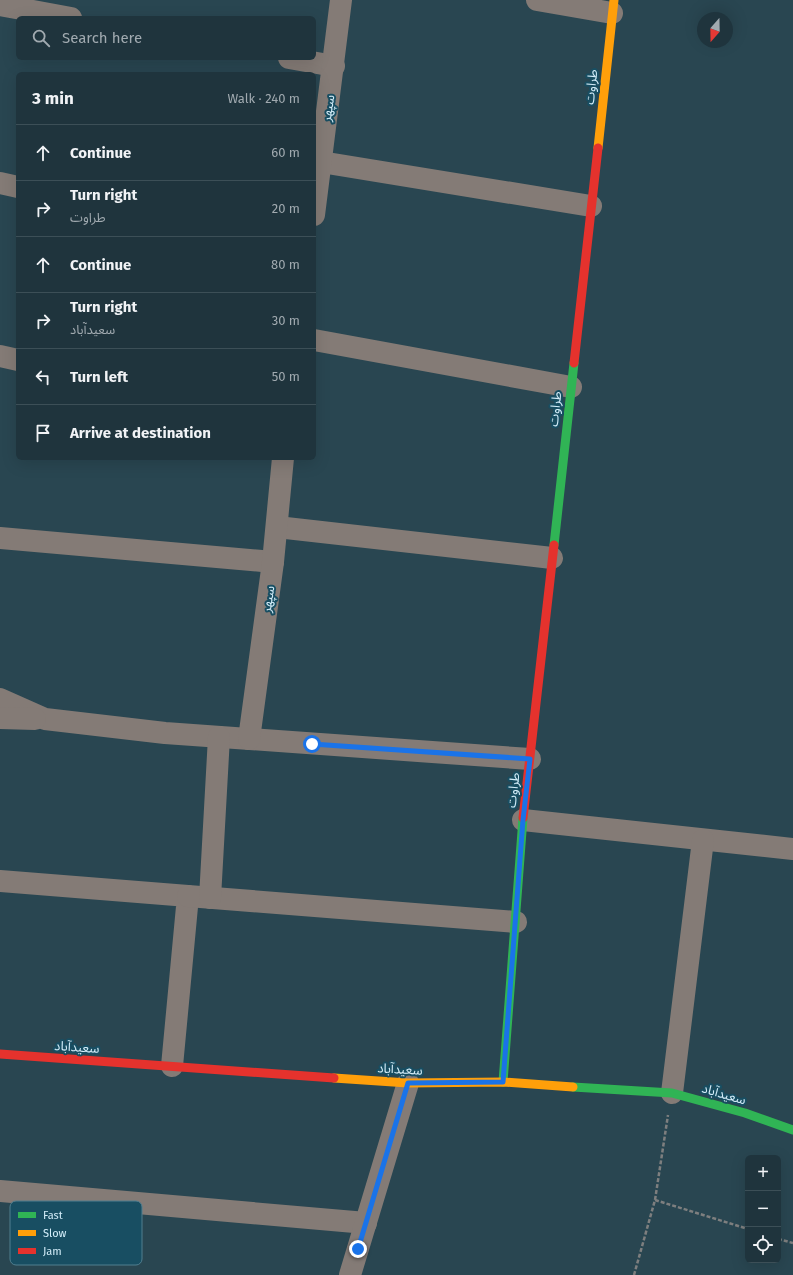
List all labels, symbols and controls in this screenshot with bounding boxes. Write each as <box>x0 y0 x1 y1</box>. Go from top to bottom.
north arrow <box>697 12 733 48</box>
search box <box>16 16 316 60</box>
icon: search <box>30 27 52 49</box>
text: Search here <box>62 29 142 47</box>
street label: طراوت <box>582 68 600 105</box>
text: 3 min <box>32 88 74 109</box>
text: Walk · 240 m <box>227 91 300 106</box>
street label: سپهر <box>319 94 339 124</box>
icon: ahead <box>32 142 54 164</box>
text: Continue <box>70 144 131 162</box>
text: 60 m <box>271 145 300 160</box>
text: Turn right <box>70 186 137 204</box>
icon: right <box>32 198 54 220</box>
text: 20 m <box>272 201 300 216</box>
text: طراوت <box>70 210 105 225</box>
icon: ahead <box>32 254 54 276</box>
text: Continue <box>70 256 131 274</box>
text: 80 m <box>271 257 300 272</box>
text: Turn right <box>70 298 137 316</box>
icon: right <box>32 310 54 332</box>
text: 30 m <box>272 313 300 328</box>
text: سعیدآباد <box>70 322 115 337</box>
icon: left <box>32 366 54 388</box>
text: Turn left <box>70 368 128 386</box>
text: 50 m <box>272 369 300 384</box>
street label: طراوت <box>546 390 564 427</box>
icon: arrive <box>32 422 54 444</box>
text: Arrive at destination <box>70 424 211 442</box>
street label: سپهر <box>259 585 279 615</box>
route start <box>303 735 321 753</box>
street label: طراوت <box>503 771 523 809</box>
street label: سعیدآباد <box>54 1038 100 1056</box>
street label: سعیدآباد <box>377 1060 423 1078</box>
street label: سعیدآباد <box>700 1081 748 1108</box>
map controls <box>745 1155 781 1263</box>
button: + <box>745 1155 781 1191</box>
button: − <box>745 1191 781 1227</box>
legend <box>10 1201 142 1265</box>
text: Fast <box>43 1209 63 1222</box>
text: Slow <box>43 1227 67 1240</box>
button: locate <box>745 1227 781 1263</box>
route end <box>349 1240 367 1258</box>
text: Jam <box>43 1245 62 1258</box>

